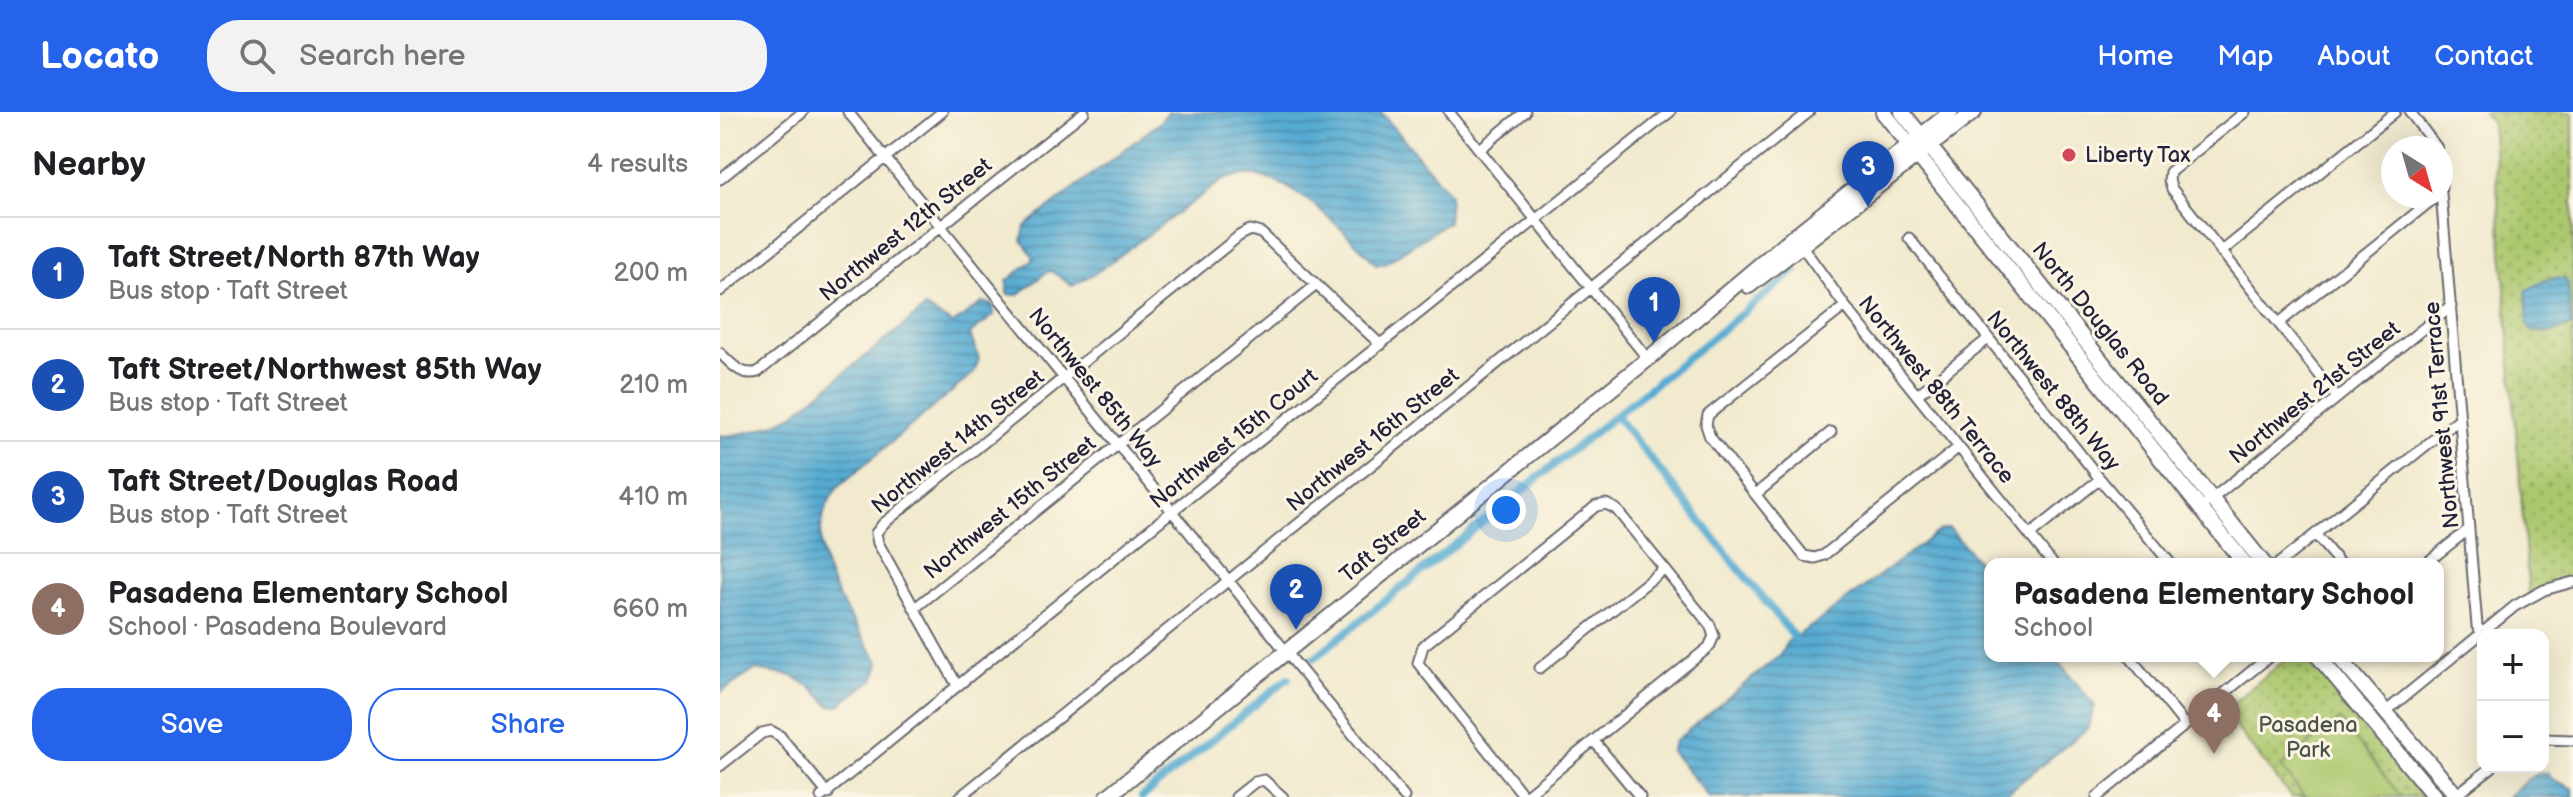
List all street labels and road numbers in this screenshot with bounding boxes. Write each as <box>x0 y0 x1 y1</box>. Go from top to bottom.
street label: Northwest 12th Street <box>815 152 998 308</box>
street label: North Douglas Road <box>2026 237 2174 411</box>
street label: Northwest 88th Terrace <box>1852 291 2020 489</box>
street label: Northwest 91st Terrace <box>2419 300 2465 530</box>
street label: Northwest 85th Way <box>1022 303 1168 473</box>
street label: Northwest 88th Way <box>1980 306 2126 476</box>
street label: Northwest 21st Street <box>2224 316 2406 470</box>
street label: Northwest 16th Street <box>1281 362 1465 518</box>
street label: Northwest 15th Court <box>1145 363 1324 515</box>
street label: Northwest 14th Street <box>866 364 1050 520</box>
street label: Northwest 15th Street <box>919 430 1102 586</box>
street label: Taft Street <box>1335 503 1432 589</box>

